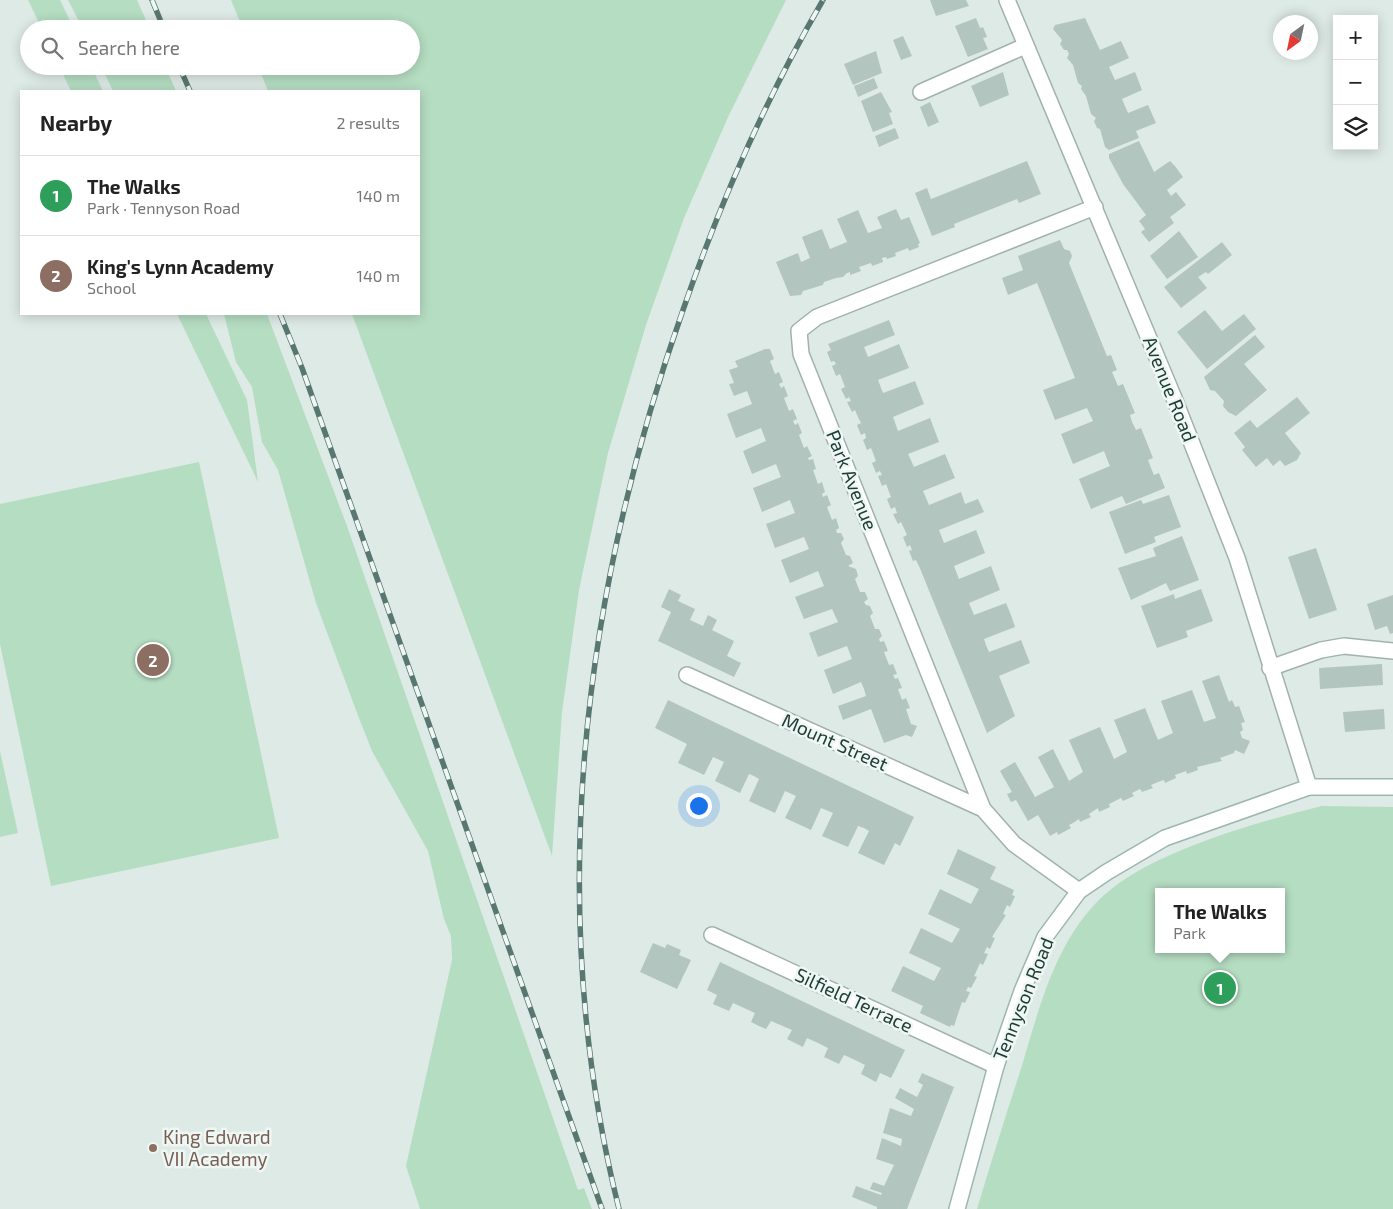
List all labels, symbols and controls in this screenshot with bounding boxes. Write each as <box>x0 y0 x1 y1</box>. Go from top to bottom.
north arrow <box>1273 15 1318 60</box>
map controls <box>1333 15 1378 150</box>
button: + <box>1333 15 1378 60</box>
search box <box>20 20 420 75</box>
icon: search <box>38 34 66 62</box>
text: Search here <box>78 36 180 59</box>
button: − <box>1333 60 1378 105</box>
button: layers <box>1333 105 1378 150</box>
text: Nearby <box>40 110 112 135</box>
text: 2 results <box>337 113 400 132</box>
text: The Walks <box>87 175 181 198</box>
text: 1 <box>53 186 59 205</box>
text: 140 m <box>357 186 400 205</box>
text: Park · Tennyson Road <box>87 198 240 217</box>
text: King's Lynn Academy <box>87 255 274 278</box>
text: 2 <box>51 266 61 285</box>
text: 140 m <box>357 266 400 285</box>
text: School <box>87 278 136 297</box>
street label: Avenue Road <box>1139 333 1202 445</box>
street label: Park Avenue <box>822 426 883 533</box>
pin: 2 <box>137 641 169 679</box>
street label: Mount Street <box>779 708 892 775</box>
your location <box>686 793 712 819</box>
popup <box>1155 888 1285 953</box>
text: The Walks <box>1173 900 1267 923</box>
text: Park <box>1173 923 1206 942</box>
street label: Tennyson Road <box>987 934 1058 1064</box>
street label: Silfield Terrace <box>792 962 917 1037</box>
pin: 1 <box>1204 969 1236 1007</box>
place label: King Edward VII Academy <box>163 1125 271 1170</box>
marker: King Edward VII Academy <box>147 1142 159 1154</box>

